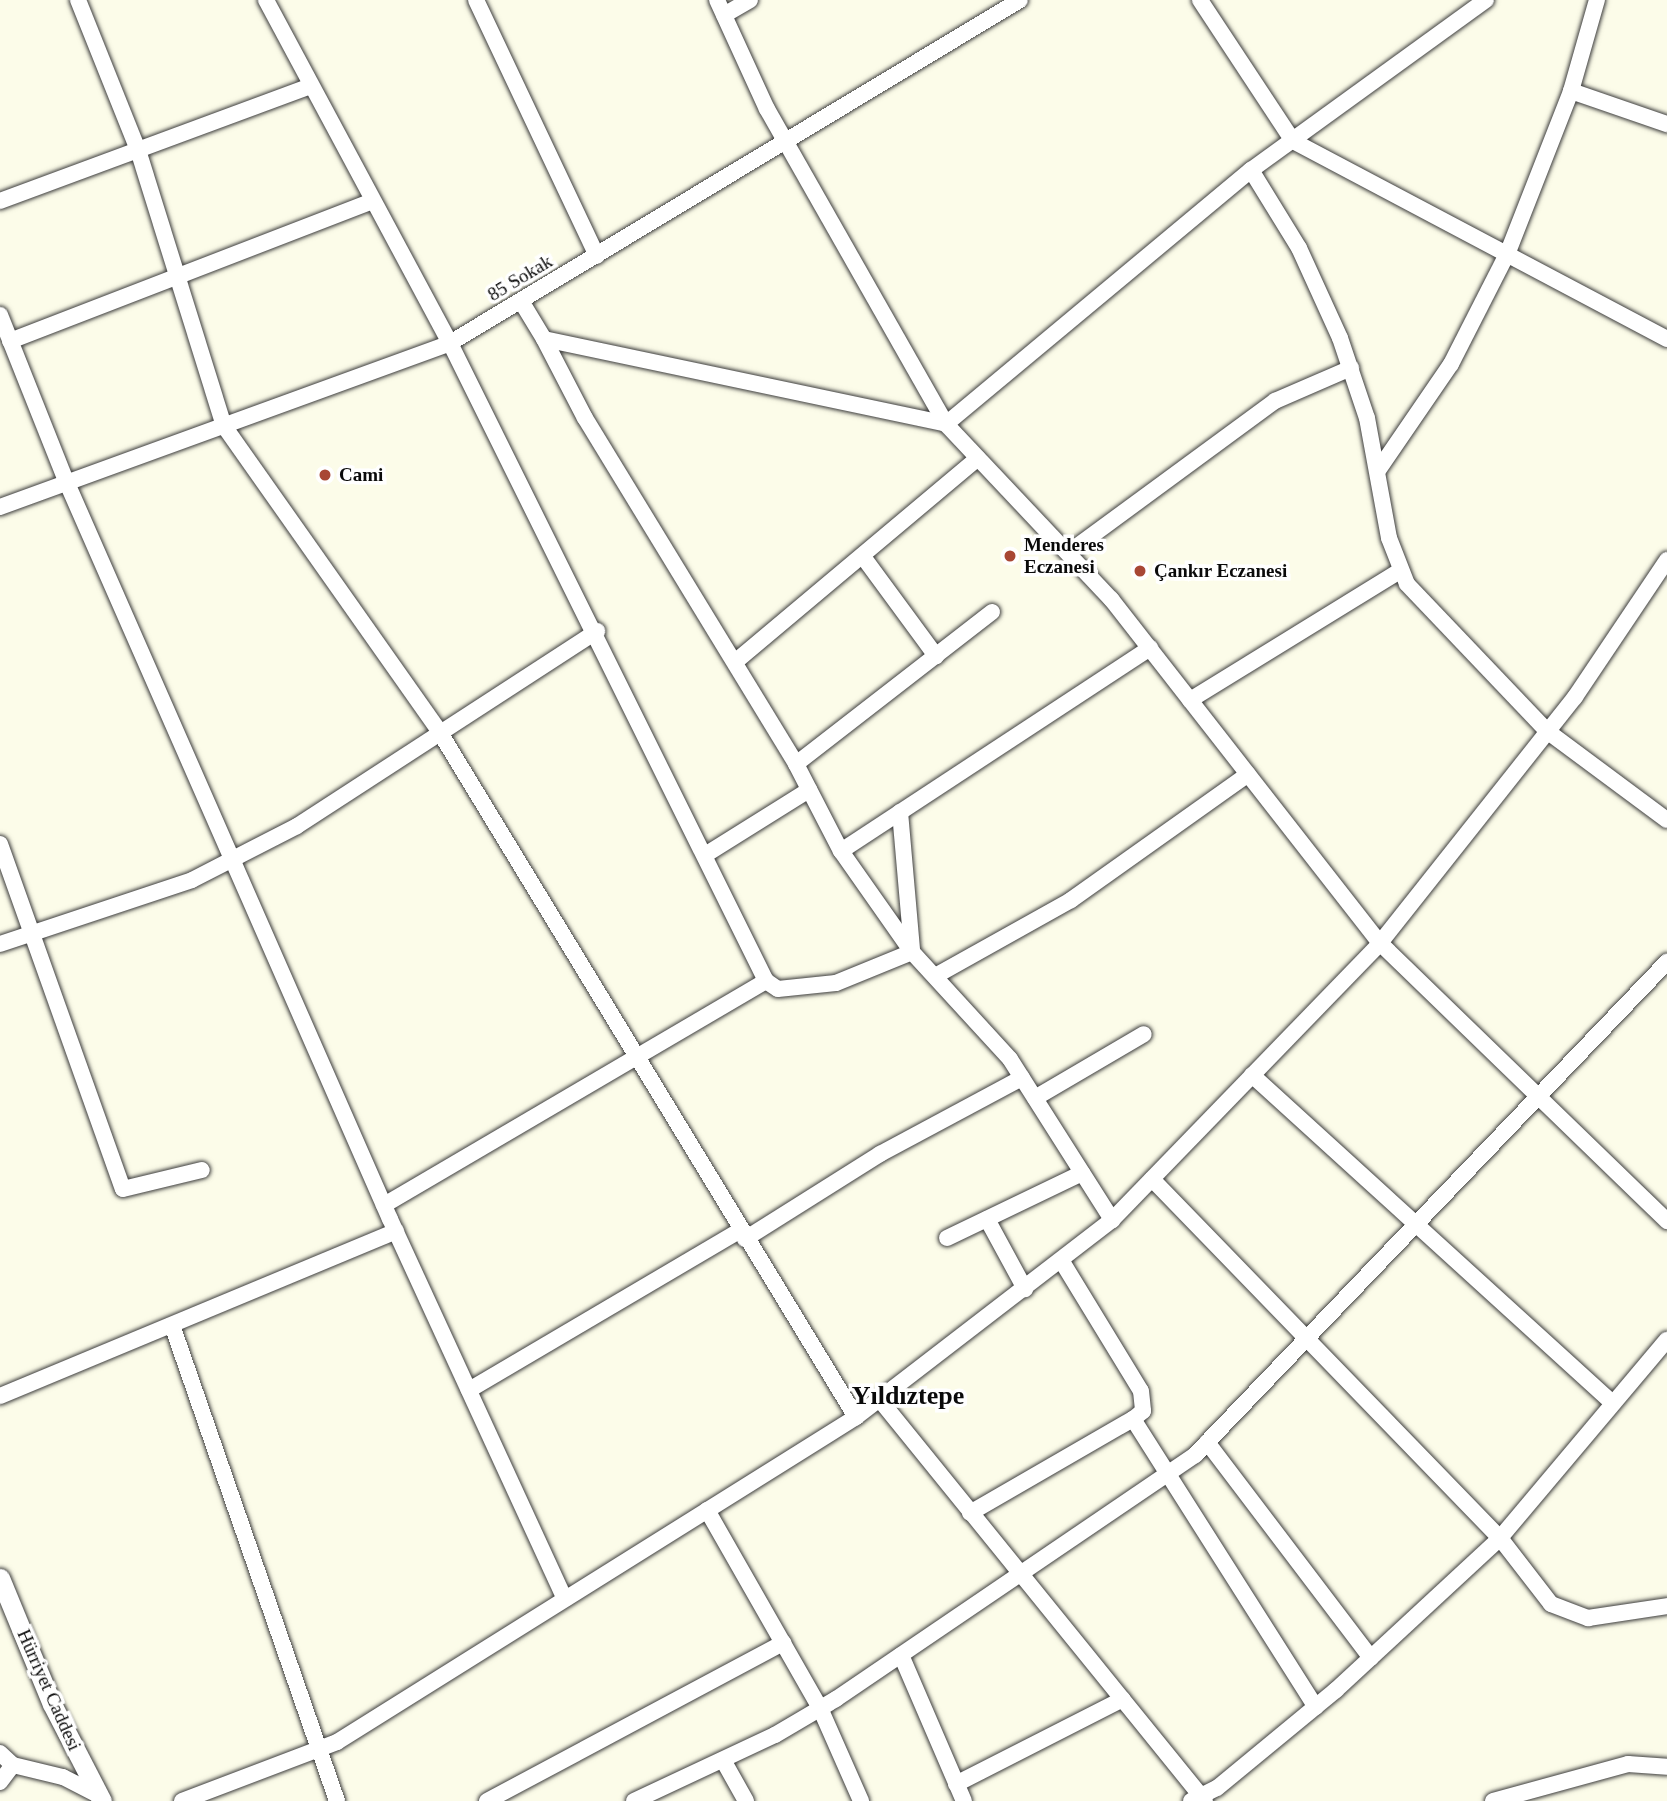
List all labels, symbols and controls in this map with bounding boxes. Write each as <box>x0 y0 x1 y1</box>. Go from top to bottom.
street label: 85 Sokak <box>484 250 556 306</box>
place label: Cami <box>339 464 383 486</box>
marker: Cami <box>317 467 333 483</box>
place label: Menderes Eczanesi <box>1024 534 1104 578</box>
marker: Menderes Eczanesi <box>1002 548 1018 564</box>
place label: Çankır Eczanesi <box>1154 560 1288 582</box>
marker: Çankır Eczanesi <box>1132 563 1148 579</box>
district label: Yıldıztepe <box>852 1380 964 1412</box>
street label: Hürriyet Caddesi <box>12 1626 86 1754</box>

